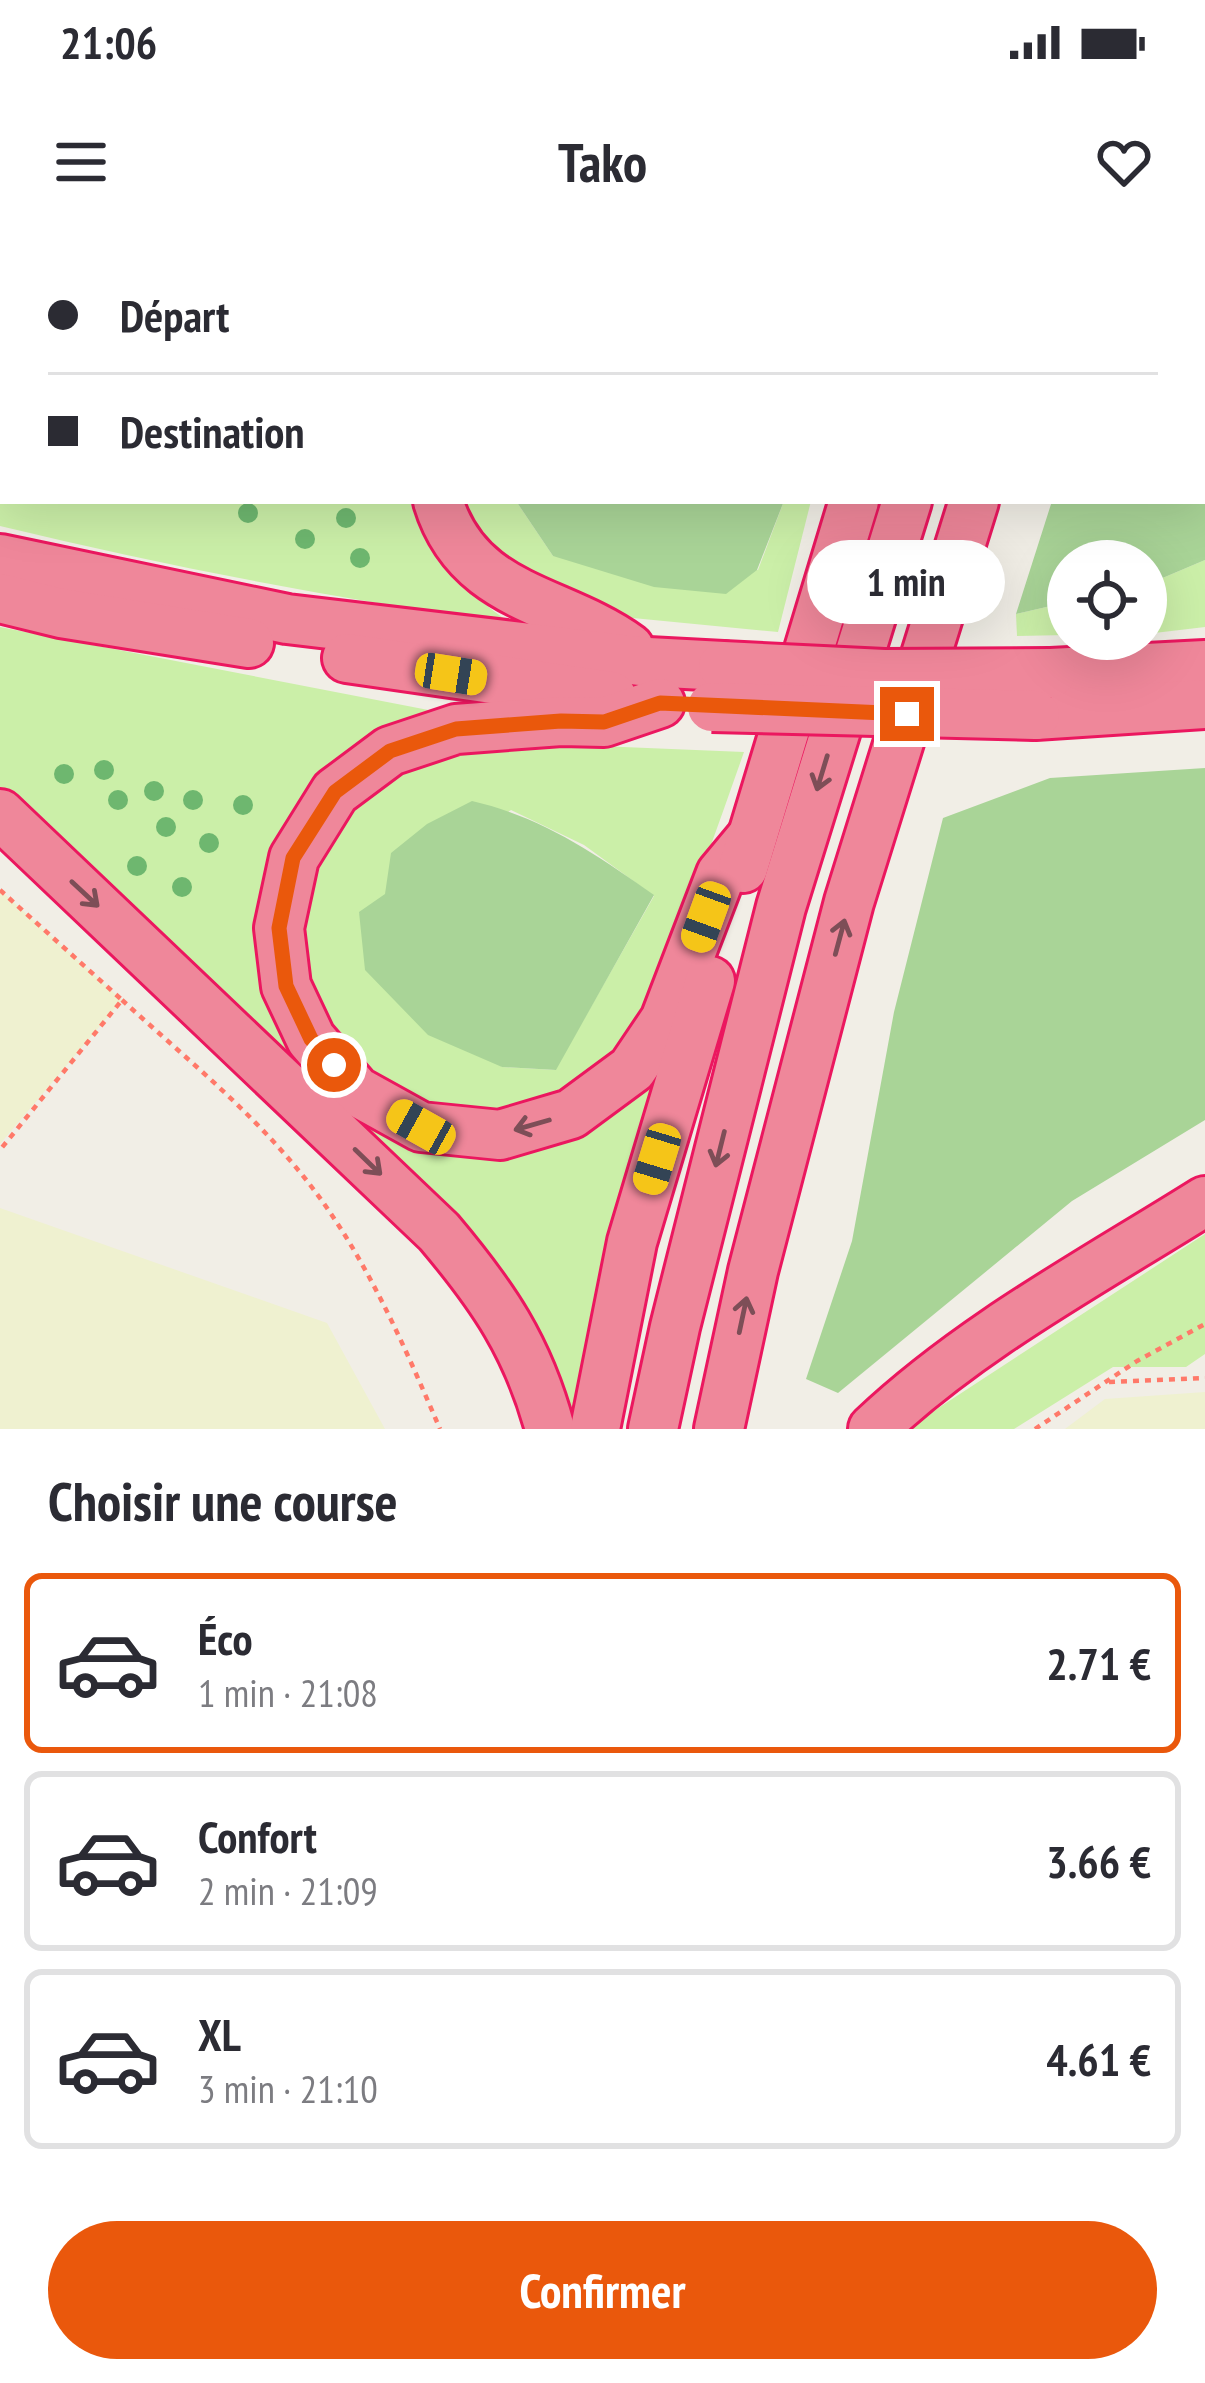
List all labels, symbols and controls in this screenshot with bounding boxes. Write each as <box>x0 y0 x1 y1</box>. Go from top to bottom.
text: 21:06 <box>60 13 157 71</box>
text: Tako <box>558 127 647 197</box>
icon: menu <box>48 129 114 195</box>
icon: heart <box>1091 129 1157 195</box>
text: Départ <box>120 286 229 344</box>
text: Destination <box>120 402 305 460</box>
callout: 1 min <box>808 540 1006 624</box>
map controls <box>1047 540 1167 660</box>
button: locate <box>1047 540 1167 660</box>
text: 1 min <box>867 556 945 607</box>
car <box>413 651 489 697</box>
route end <box>880 687 934 741</box>
one-way arrow <box>810 753 832 791</box>
car <box>677 877 735 957</box>
one-way arrow <box>70 880 99 908</box>
one-way arrow <box>831 919 853 957</box>
route start <box>307 1038 361 1092</box>
car <box>381 1094 461 1160</box>
one-way arrow <box>514 1116 552 1138</box>
car <box>629 1119 685 1199</box>
one-way arrow <box>708 1130 730 1168</box>
one-way arrow <box>353 1148 382 1176</box>
one-way arrow <box>733 1296 756 1334</box>
text: Choisir une course <box>48 1466 398 1536</box>
icon: car <box>54 1609 162 1717</box>
text: Éco <box>198 1609 253 1667</box>
text: 2.71 € <box>1046 1634 1151 1692</box>
text: 1 min · 21:08 <box>198 1667 378 1718</box>
icon: car <box>54 1807 162 1915</box>
text: Confort <box>198 1807 317 1865</box>
text: 3.66 € <box>1046 1832 1151 1890</box>
text: 2 min · 21:09 <box>198 1865 378 1916</box>
icon: car <box>54 2005 162 2113</box>
text: XL <box>198 2005 241 2063</box>
text: 4.61 € <box>1046 2030 1151 2088</box>
text: 3 min · 21:10 <box>198 2063 378 2114</box>
button: Confirmer <box>48 2221 1157 2359</box>

